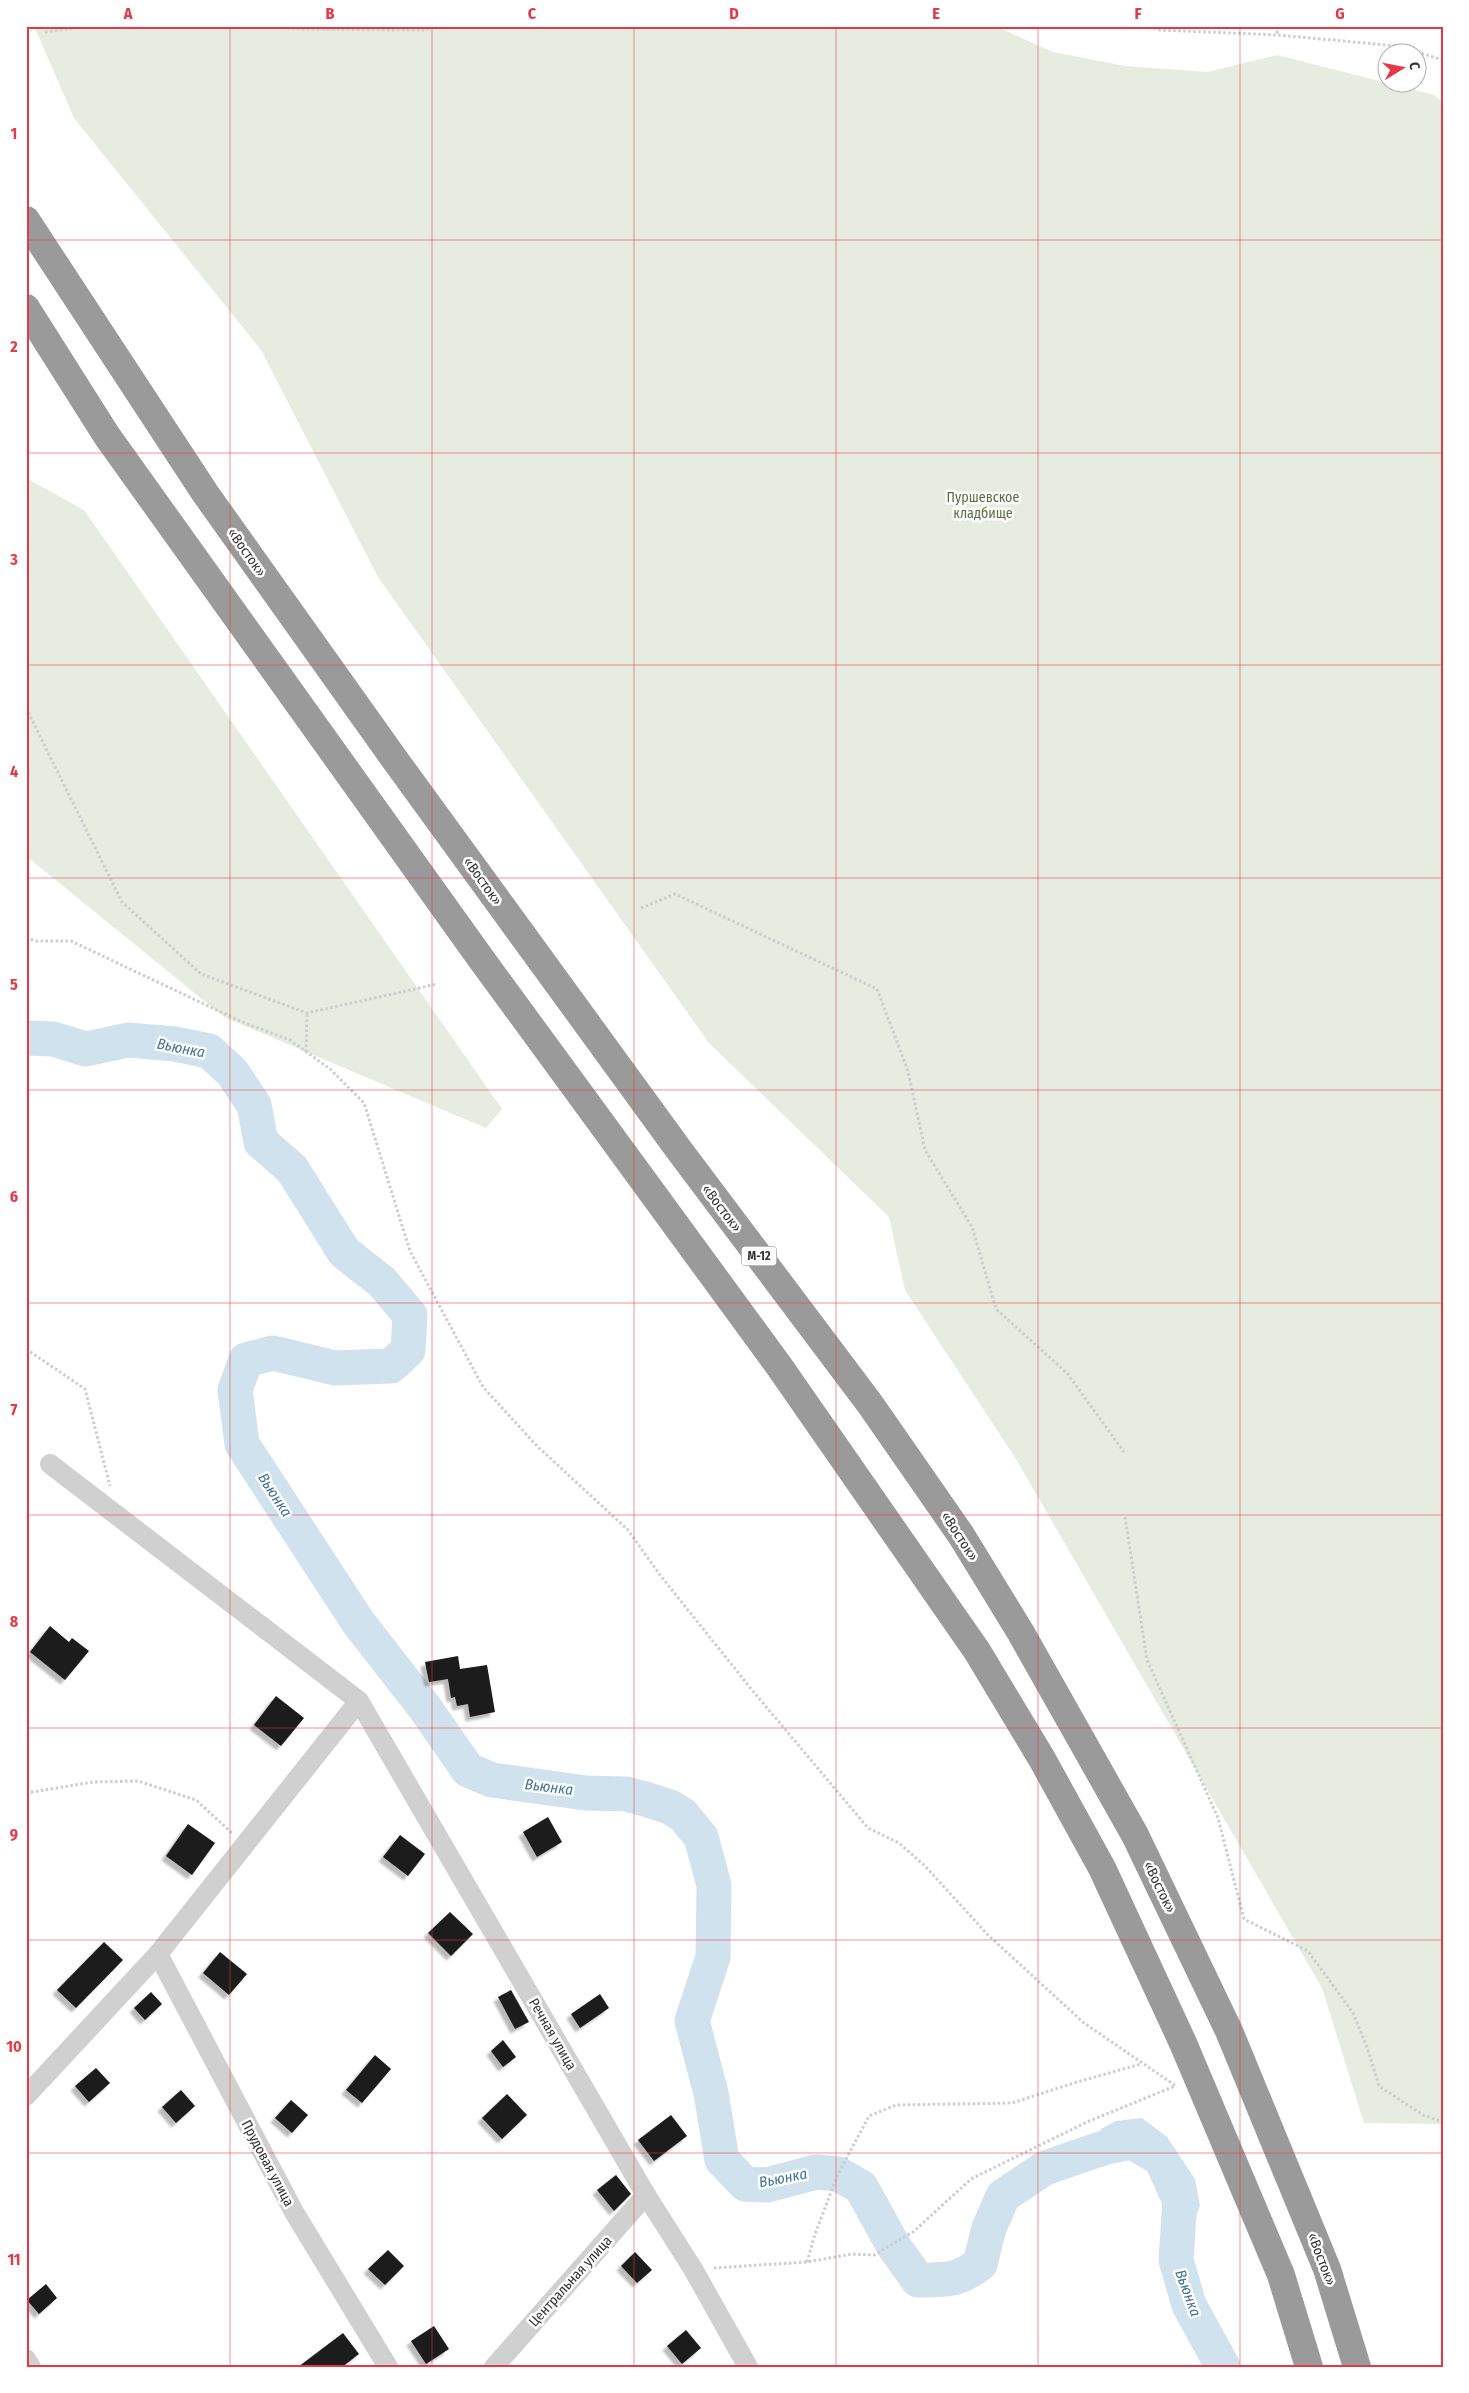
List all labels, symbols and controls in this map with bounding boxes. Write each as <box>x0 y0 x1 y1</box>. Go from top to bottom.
text: A <box>123 4 133 23</box>
text: B <box>326 4 335 23</box>
text: C <box>528 4 537 23</box>
text: D <box>729 4 739 23</box>
text: E <box>932 4 940 23</box>
text: F <box>1134 4 1142 23</box>
text: G <box>1335 4 1345 23</box>
north arrow <box>1376 42 1426 92</box>
text: С <box>1405 61 1423 72</box>
text: 1 <box>11 124 17 143</box>
text: 2 <box>9 337 18 356</box>
park label: Пуршевское кладбище <box>947 489 1019 522</box>
street label: «Восток» <box>224 525 269 580</box>
text: 3 <box>9 550 18 569</box>
text: 4 <box>10 762 18 781</box>
street label: «Восток» <box>459 854 506 909</box>
text: 5 <box>10 975 18 994</box>
water label: Вьюнка <box>155 1035 207 1062</box>
street label: «Восток» <box>698 1181 745 1235</box>
text: 6 <box>10 1187 18 1206</box>
road number: М-12 <box>742 1246 776 1266</box>
text: 7 <box>11 1400 18 1419</box>
water label: Вьюнка <box>254 1470 296 1520</box>
street label: «Восток» <box>937 1508 982 1564</box>
text: 8 <box>10 1612 19 1631</box>
water label: Вьюнка <box>524 1775 574 1799</box>
text: 9 <box>10 1825 18 1844</box>
street label: «Восток» <box>1140 1859 1179 1916</box>
street label: Речная улица <box>525 1995 580 2073</box>
text: 10 <box>6 2037 22 2056</box>
street label: Прудовая улица <box>238 2117 298 2209</box>
water label: Вьюнка <box>757 2164 809 2191</box>
street label: «Восток» <box>1304 2230 1339 2288</box>
street label: Центральная улица <box>525 2232 616 2330</box>
text: 11 <box>7 2250 21 2269</box>
water label: Вьюнка <box>1171 2267 1205 2319</box>

